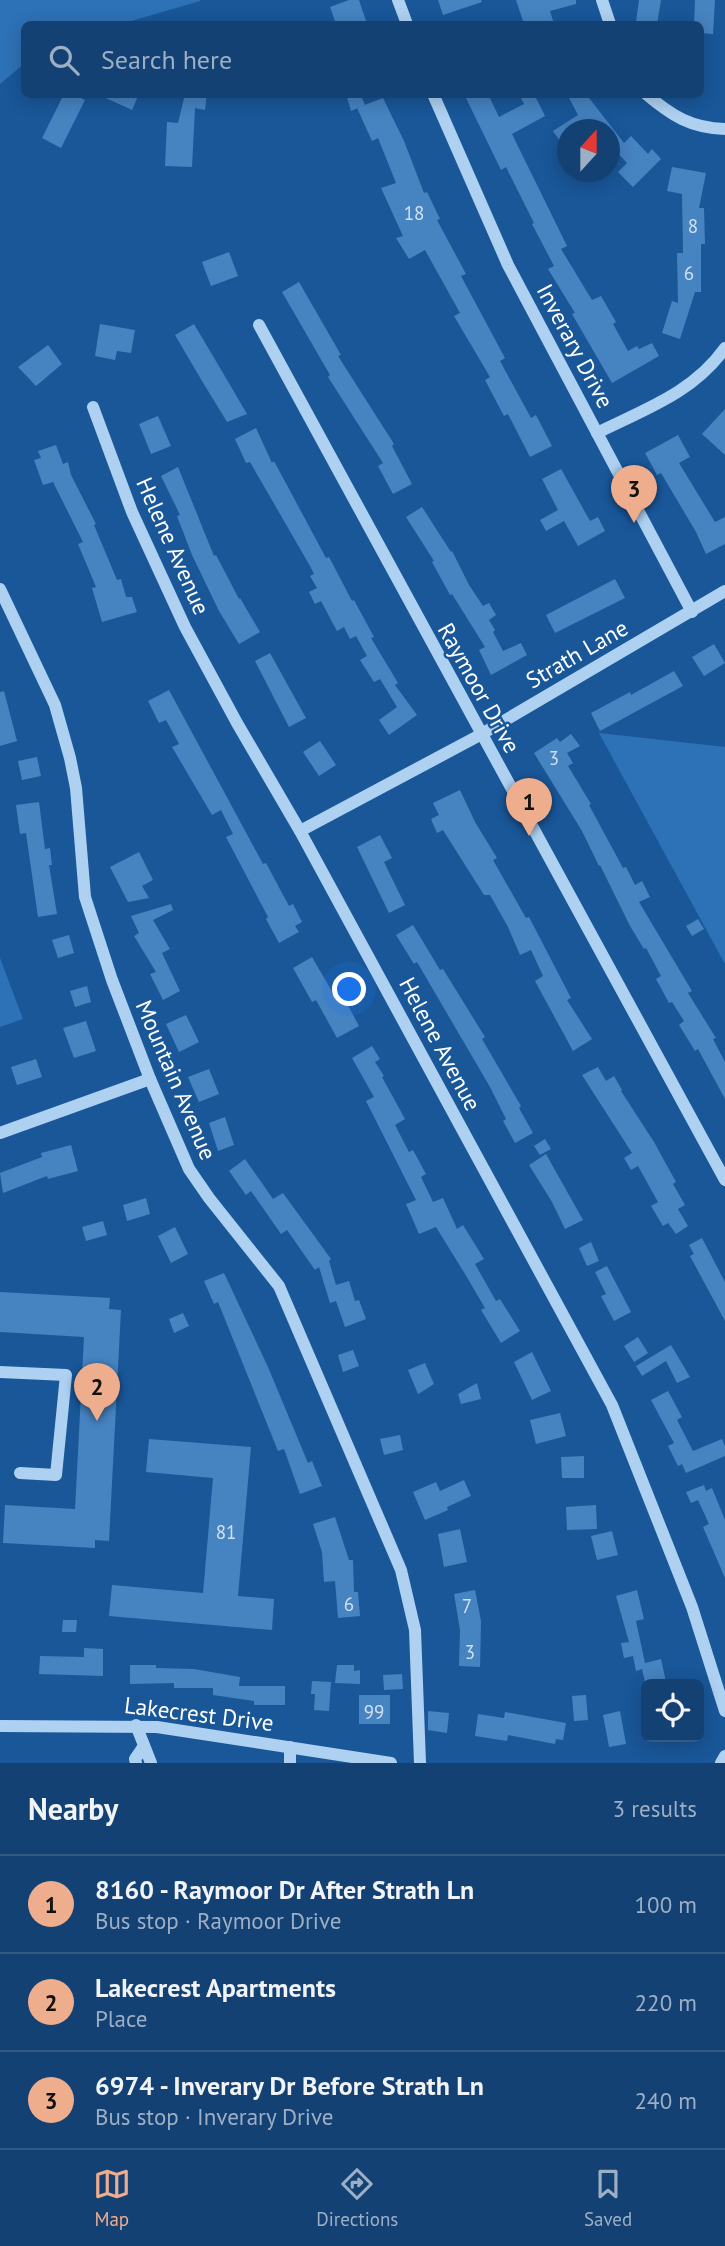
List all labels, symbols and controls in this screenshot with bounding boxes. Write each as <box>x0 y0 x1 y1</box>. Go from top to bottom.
search box <box>21 21 704 98</box>
icon: search <box>45 41 83 79</box>
text: Search here <box>101 43 232 76</box>
north arrow <box>557 119 620 182</box>
house number: 18 <box>404 201 424 225</box>
house number: 8 <box>688 214 698 238</box>
house number: 6 <box>684 261 694 285</box>
street label: Inverary Drive <box>531 279 620 413</box>
pin: 3 <box>611 465 657 523</box>
street label: Helene Avenue <box>130 473 217 619</box>
street label: Strath Lane <box>521 613 633 694</box>
street label: Raymoor Drive <box>432 618 527 758</box>
house number: 3 <box>549 746 559 770</box>
pin: 1 <box>506 778 552 836</box>
your location <box>332 972 366 1006</box>
street label: Helene Avenue <box>393 972 488 1115</box>
street label: Mountain Avenue <box>130 996 223 1164</box>
pin: 2 <box>74 1363 120 1421</box>
house number: 81 <box>216 1520 236 1544</box>
house number: 6 <box>344 1592 354 1616</box>
house number: 7 <box>462 1594 472 1618</box>
house number: 3 <box>465 1640 475 1664</box>
map controls <box>641 1679 704 1742</box>
button: locate <box>641 1679 704 1742</box>
street label: Lakecrest Drive <box>123 1690 275 1737</box>
house number: 99 <box>364 1700 384 1724</box>
text: Nearby <box>28 1789 118 1828</box>
text: 3 results <box>613 1794 697 1823</box>
text: 8160 - Raymoor Dr After Strath Ln <box>95 1873 474 1906</box>
text: 1 <box>44 1890 58 1919</box>
text: 100 m <box>635 1890 697 1919</box>
text: Bus stop · Raymoor Drive <box>95 1906 342 1935</box>
text: Lakecrest Apartments <box>95 1971 336 2004</box>
text: 2 <box>44 1988 58 2017</box>
text: 220 m <box>635 1988 697 2017</box>
text: Place <box>95 2004 148 2033</box>
text: 6974 - Inverary Dr Before Strath Ln <box>95 2069 484 2102</box>
text: 3 <box>44 2086 58 2115</box>
text: 240 m <box>635 2086 697 2115</box>
text: Bus stop · Inverary Drive <box>95 2102 334 2131</box>
tab: Map <box>93 2165 131 2231</box>
tab: Directions <box>316 2165 398 2231</box>
tab: Saved <box>584 2165 632 2231</box>

